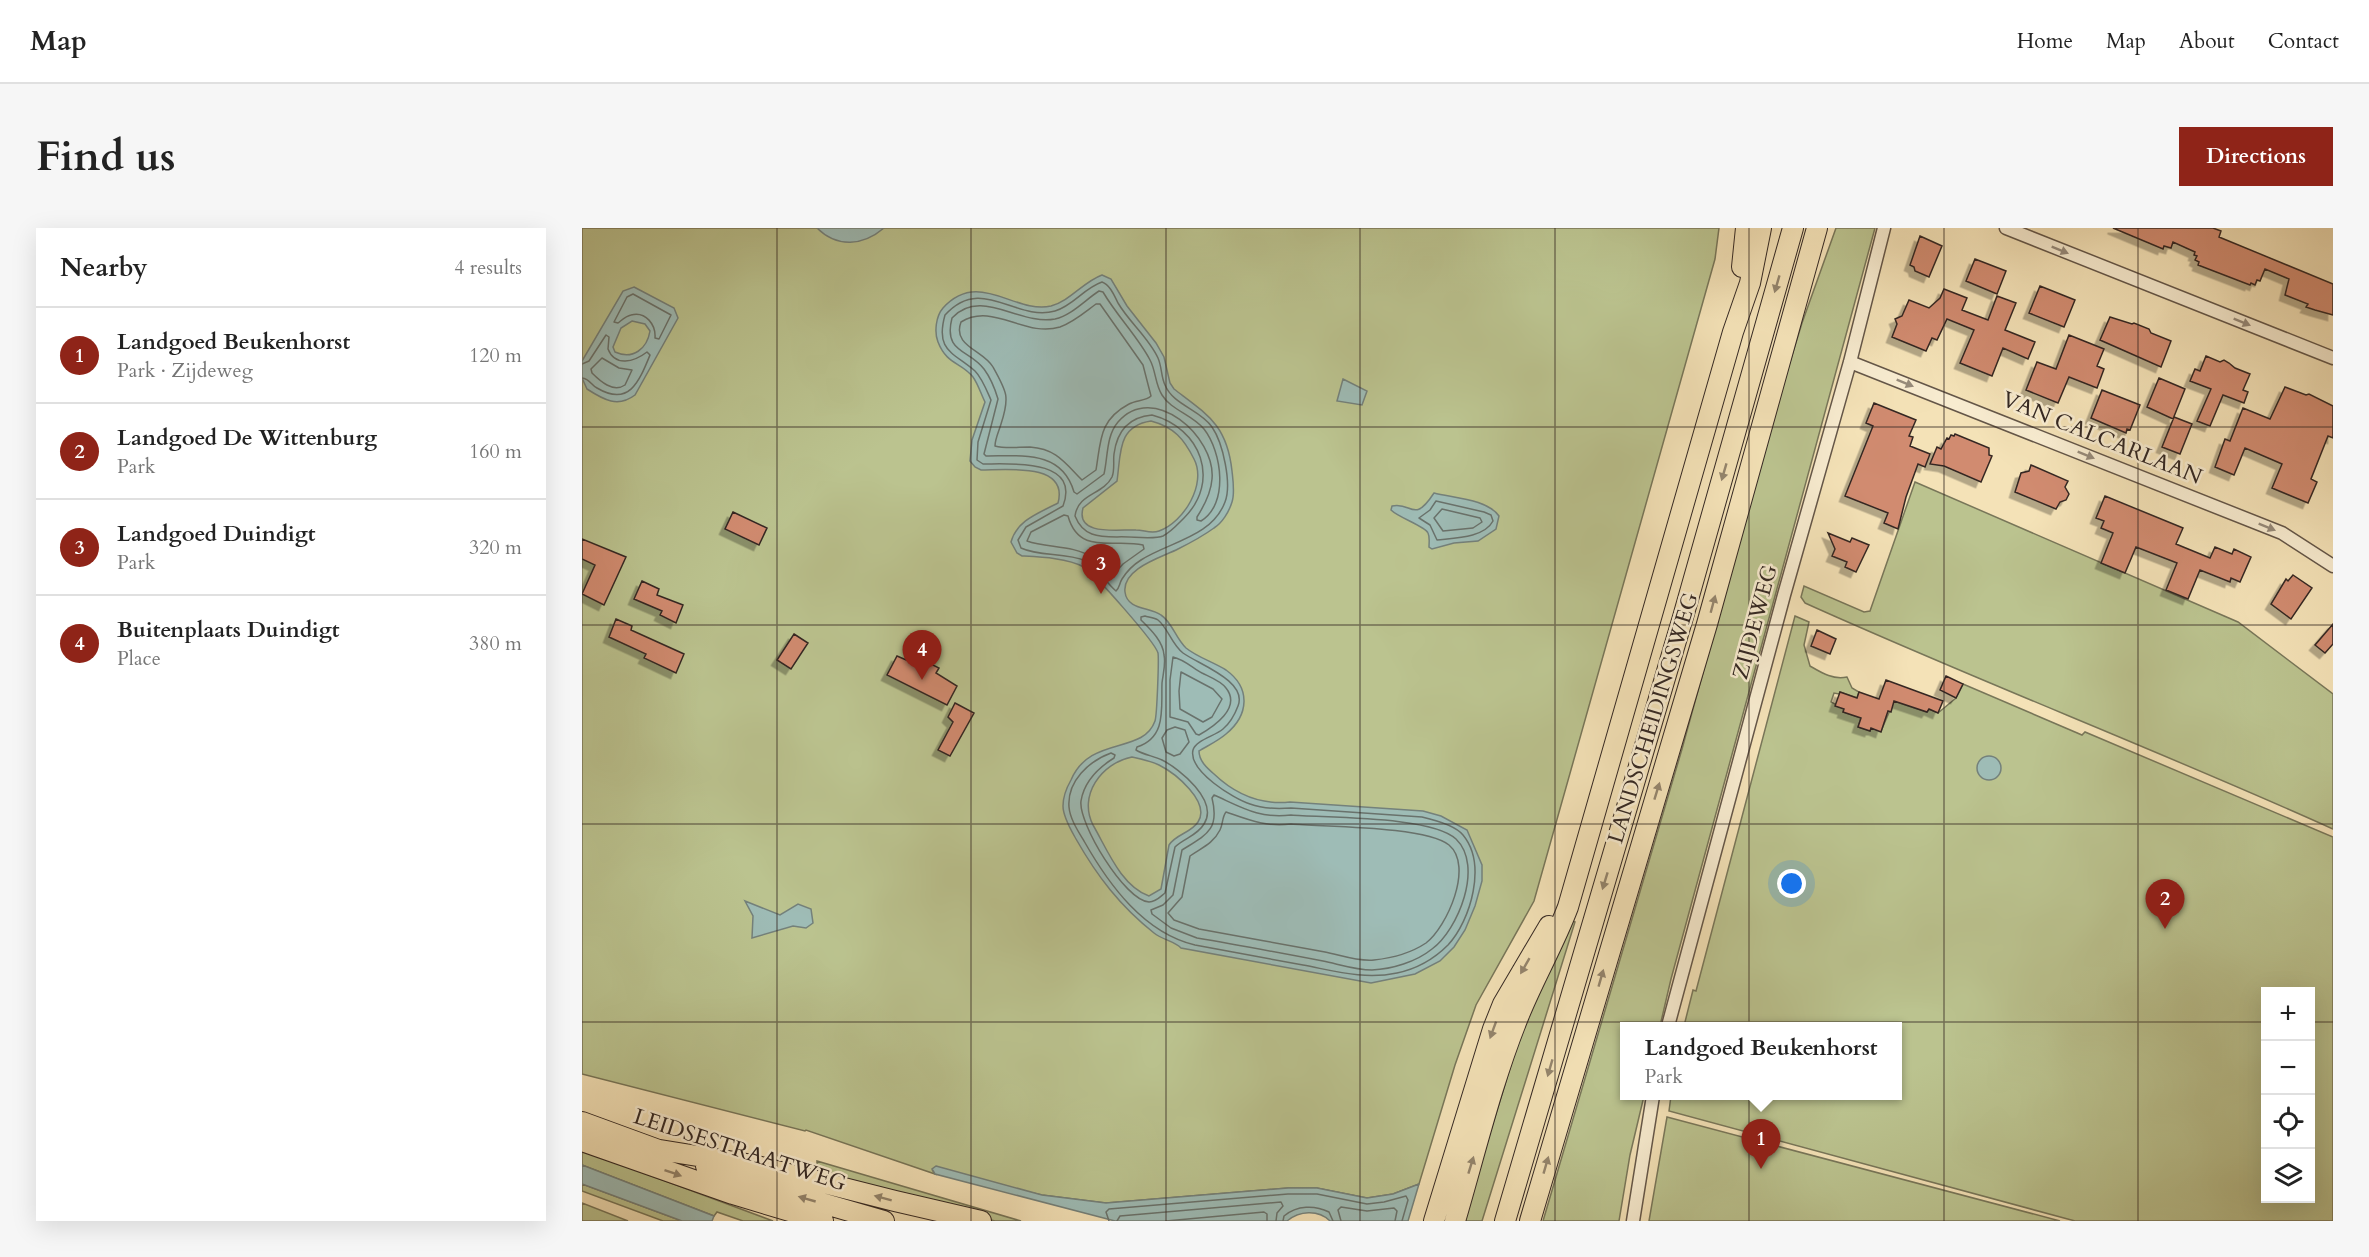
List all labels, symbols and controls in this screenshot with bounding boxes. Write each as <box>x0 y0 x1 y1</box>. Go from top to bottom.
text: Map <box>30 22 87 60</box>
text: Home <box>2017 27 2073 56</box>
text: Map <box>2106 27 2146 56</box>
text: About <box>2179 27 2235 56</box>
text: Contact <box>2268 27 2339 56</box>
button: Directions <box>2179 127 2333 186</box>
text: Find us <box>36 128 176 185</box>
one-way arrow <box>2052 245 2070 255</box>
text: Nearby <box>60 250 148 285</box>
text: 4 results <box>454 254 522 281</box>
one-way arrow <box>1772 275 1781 293</box>
one-way arrow <box>2233 317 2251 327</box>
text: Landgoed Beukenhorst <box>117 327 350 357</box>
text: 1 <box>74 342 85 369</box>
text: 120 m <box>469 342 522 369</box>
text: Park · Zijdeweg <box>117 357 253 384</box>
one-way arrow <box>1896 379 1914 388</box>
street label: VAN CALCARLAAN <box>1997 384 2207 492</box>
text: Landgoed De Wittenburg <box>117 423 377 453</box>
text: 2 <box>74 438 85 465</box>
text: 160 m <box>469 438 522 465</box>
one-way arrow <box>2077 451 2095 460</box>
text: Park <box>117 453 155 480</box>
one-way arrow <box>1719 463 1728 481</box>
text: Landgoed Duindigt <box>117 519 316 549</box>
one-way arrow <box>2259 522 2277 532</box>
text: 3 <box>74 534 85 561</box>
text: 320 m <box>469 534 522 561</box>
pin: 3 <box>1082 544 1120 594</box>
text: Park <box>117 549 155 576</box>
street label: ZIJDEWEG <box>1725 561 1785 683</box>
street label: LANDSCHEIDINGSWEG <box>1601 589 1705 847</box>
one-way arrow <box>1708 595 1718 613</box>
text: Buitenplaats Duindigt <box>117 615 340 645</box>
text: 4 <box>74 630 85 657</box>
text: 380 m <box>469 630 522 657</box>
pin: 4 <box>902 630 942 680</box>
text: Place <box>117 645 161 672</box>
one-way arrow <box>1653 782 1662 800</box>
your location <box>1777 869 1806 898</box>
one-way arrow <box>1600 872 1609 890</box>
pin: 2 <box>2146 880 2184 929</box>
one-way arrow <box>1520 958 1531 974</box>
one-way arrow <box>1597 969 1606 987</box>
map controls <box>2261 987 2315 1203</box>
button: + <box>2261 987 2315 1041</box>
one-way arrow <box>1487 1021 1497 1039</box>
popup <box>1620 1022 1902 1100</box>
text: Landgoed Beukenhorst <box>1644 1033 1878 1063</box>
button: − <box>2261 1041 2315 1095</box>
one-way arrow <box>1545 1059 1554 1077</box>
text: Park <box>1644 1063 1683 1090</box>
button: locate <box>2261 1095 2315 1149</box>
street label: LEIDSESTRAATWEG <box>630 1101 850 1199</box>
pin: 1 <box>1742 1120 1780 1169</box>
button: layers <box>2261 1149 2315 1203</box>
one-way arrow <box>1467 1156 1476 1174</box>
one-way arrow <box>1542 1156 1551 1174</box>
one-way arrow <box>664 1169 682 1179</box>
one-way arrow <box>874 1193 893 1203</box>
one-way arrow <box>798 1194 816 1203</box>

